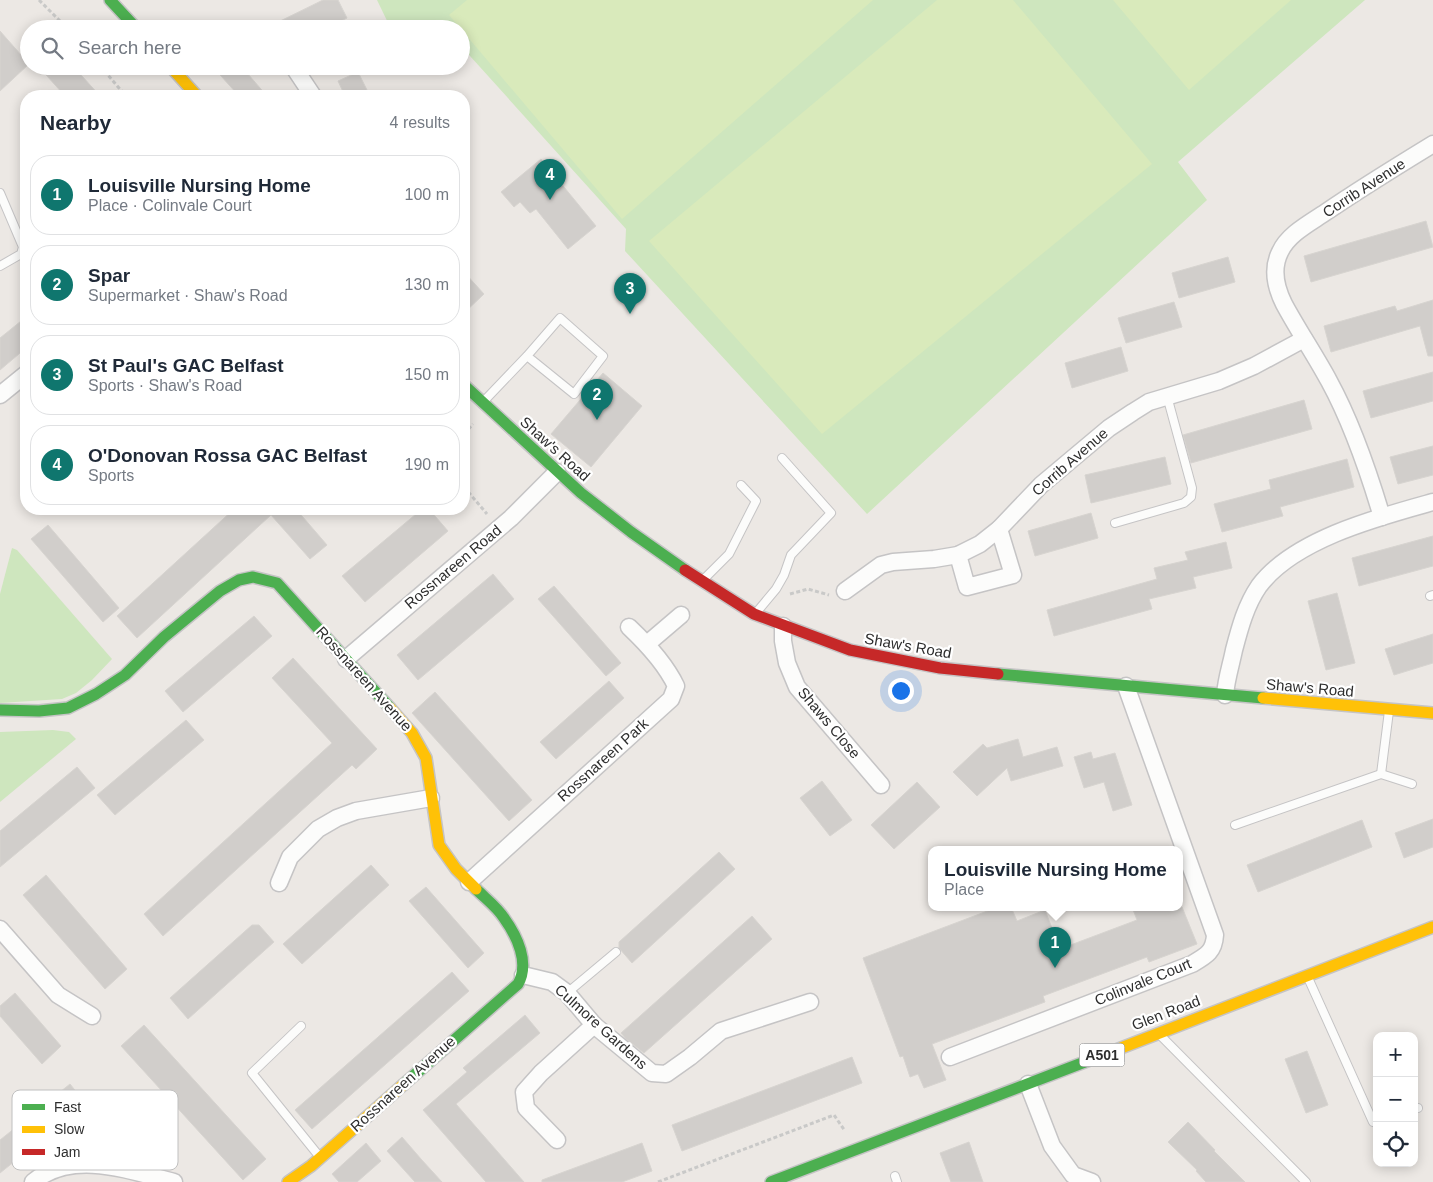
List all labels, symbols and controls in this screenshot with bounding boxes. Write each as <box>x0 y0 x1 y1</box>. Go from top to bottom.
search box <box>20 20 470 75</box>
icon: search <box>38 34 66 62</box>
text: Search here <box>78 37 182 58</box>
text: Nearby <box>40 111 111 134</box>
text: 4 results <box>390 114 450 131</box>
street label: Corrib Avenue <box>1319 155 1408 221</box>
pin: 4 <box>534 159 566 200</box>
text: Louisville Nursing Home <box>88 175 311 196</box>
text: 1 <box>53 186 61 203</box>
text: 100 m <box>405 186 449 203</box>
text: Place · Colinvale Court <box>88 197 252 214</box>
text: Spar <box>88 265 130 286</box>
pin: 3 <box>614 273 646 314</box>
text: 2 <box>53 276 61 293</box>
text: 130 m <box>405 276 449 293</box>
text: Supermarket · Shaw's Road <box>88 287 288 304</box>
text: St Paul's GAC Belfast <box>88 355 284 376</box>
text: 3 <box>53 366 61 383</box>
text: 150 m <box>405 366 449 383</box>
text: Sports · Shaw's Road <box>88 377 242 394</box>
pin: 2 <box>581 379 613 420</box>
street label: Shaw's Road <box>517 413 594 484</box>
street label: Corrib Avenue <box>1028 424 1111 499</box>
text: O'Donovan Rossa GAC Belfast <box>88 445 367 466</box>
text: 4 <box>53 456 61 473</box>
text: 190 m <box>405 456 449 473</box>
text: Sports <box>88 467 134 484</box>
street label: Rossnareen Road <box>401 521 504 612</box>
street label: Rossnareen Avenue <box>313 623 416 734</box>
street label: Shaw's Road <box>863 630 953 662</box>
street label: Shaw's Road <box>1266 675 1355 700</box>
your location <box>888 678 914 704</box>
street label: Shaws Close <box>795 684 864 762</box>
street label: Rossnareen Park <box>554 714 652 805</box>
popup <box>928 846 1183 911</box>
text: Louisville Nursing Home <box>944 859 1167 880</box>
text: Place <box>944 881 984 898</box>
pin: 1 <box>1039 927 1071 968</box>
street label: Colinvale Court <box>1092 954 1194 1009</box>
street label: Culmore Gardens <box>552 981 651 1073</box>
street label: Glen Road <box>1129 992 1202 1033</box>
street label: Rossnareen Avenue <box>347 1032 458 1135</box>
map controls <box>1373 1032 1418 1167</box>
button: + <box>1373 1032 1418 1077</box>
road number: A501 <box>1080 1044 1124 1066</box>
button: − <box>1373 1077 1418 1122</box>
legend <box>12 1090 178 1170</box>
text: Fast <box>54 1099 81 1115</box>
text: Slow <box>54 1121 85 1137</box>
button: locate <box>1373 1122 1418 1167</box>
text: Jam <box>54 1144 80 1160</box>

